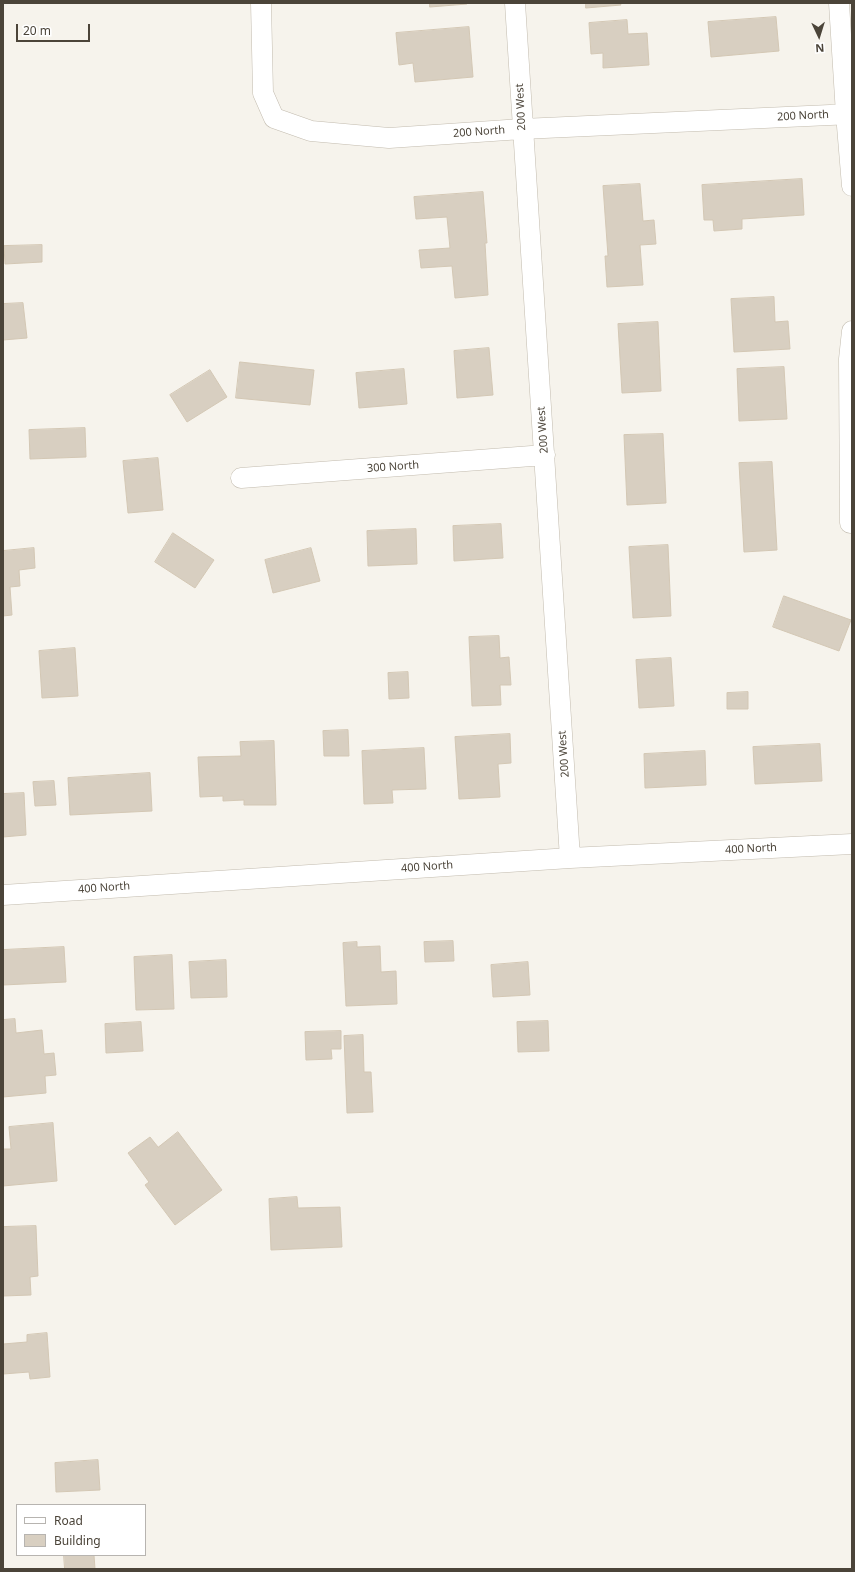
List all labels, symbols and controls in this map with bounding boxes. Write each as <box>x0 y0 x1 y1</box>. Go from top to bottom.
scale bar <box>18 16 92 42</box>
north arrow <box>799 16 839 56</box>
text: 20 m <box>23 22 51 39</box>
text: N <box>815 41 825 56</box>
street label: 200 West <box>513 83 529 131</box>
street label: 200 North <box>777 108 829 124</box>
street label: 200 North <box>453 124 505 140</box>
street label: 200 West <box>535 406 551 454</box>
street label: 300 North <box>367 459 419 475</box>
street label: 200 West <box>556 730 572 778</box>
street label: 400 North <box>725 841 777 857</box>
street label: 400 North <box>401 859 453 875</box>
street label: 400 North <box>78 880 130 896</box>
legend <box>16 1504 146 1556</box>
text: Road <box>54 1512 83 1529</box>
text: Building <box>54 1532 101 1549</box>

